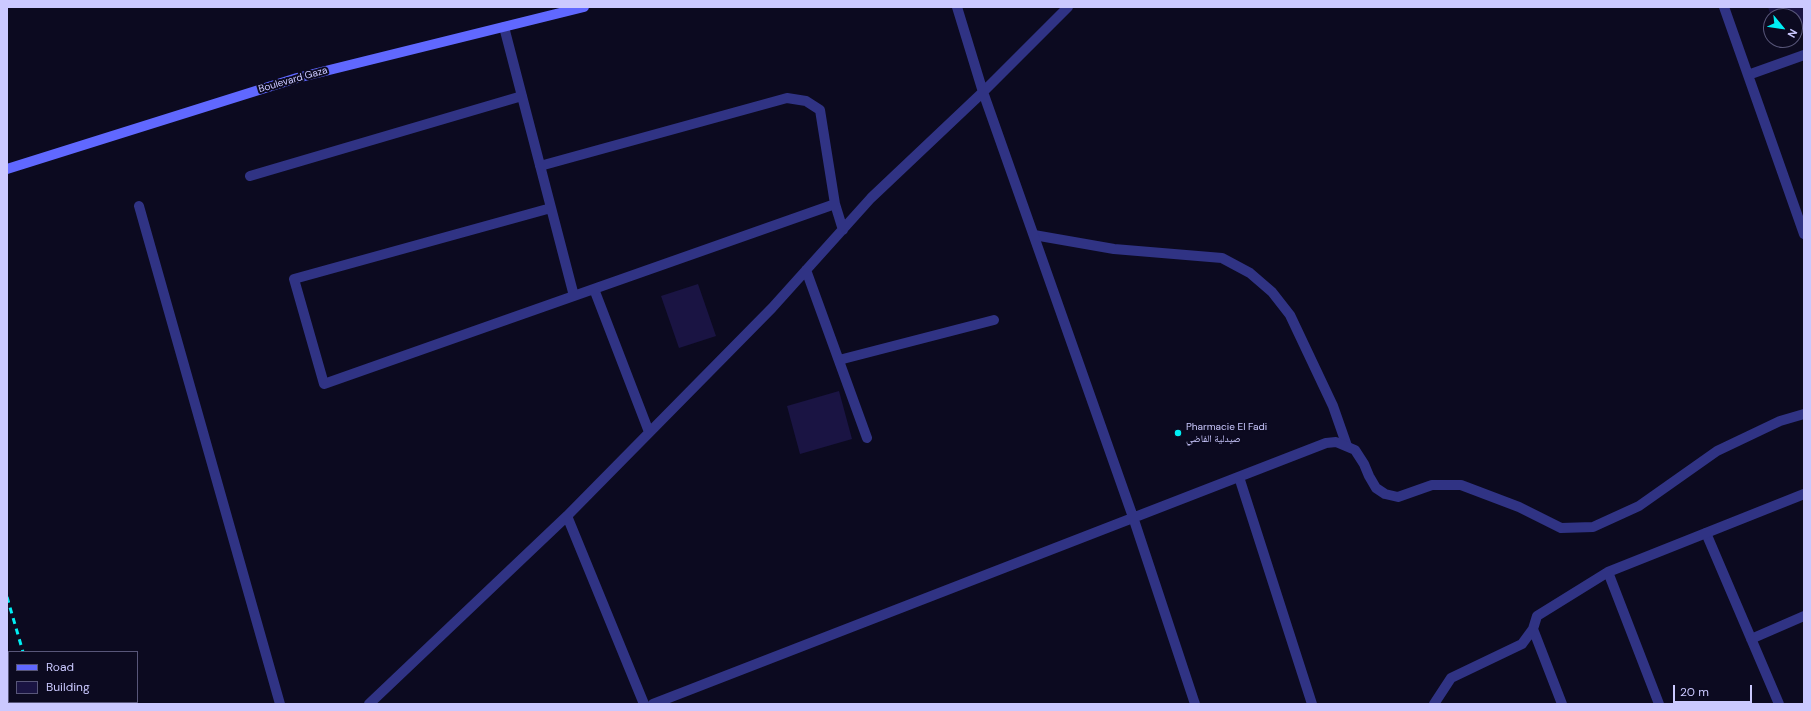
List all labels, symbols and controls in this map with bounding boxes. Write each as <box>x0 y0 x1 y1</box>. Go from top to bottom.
north arrow <box>1763 8 1803 48</box>
text: N <box>1785 26 1801 40</box>
street label: Boulevard Gaza <box>257 64 329 96</box>
place label: Pharmacie El Fadi صيدلية الفاضي <box>1186 421 1267 444</box>
marker: Pharmacie El Fadi صيدلية الفاضي <box>1173 428 1183 438</box>
legend <box>8 651 138 703</box>
text: Road <box>46 659 74 675</box>
scale bar <box>1675 677 1754 703</box>
text: Building <box>46 679 90 695</box>
text: 20 m <box>1680 684 1709 700</box>

